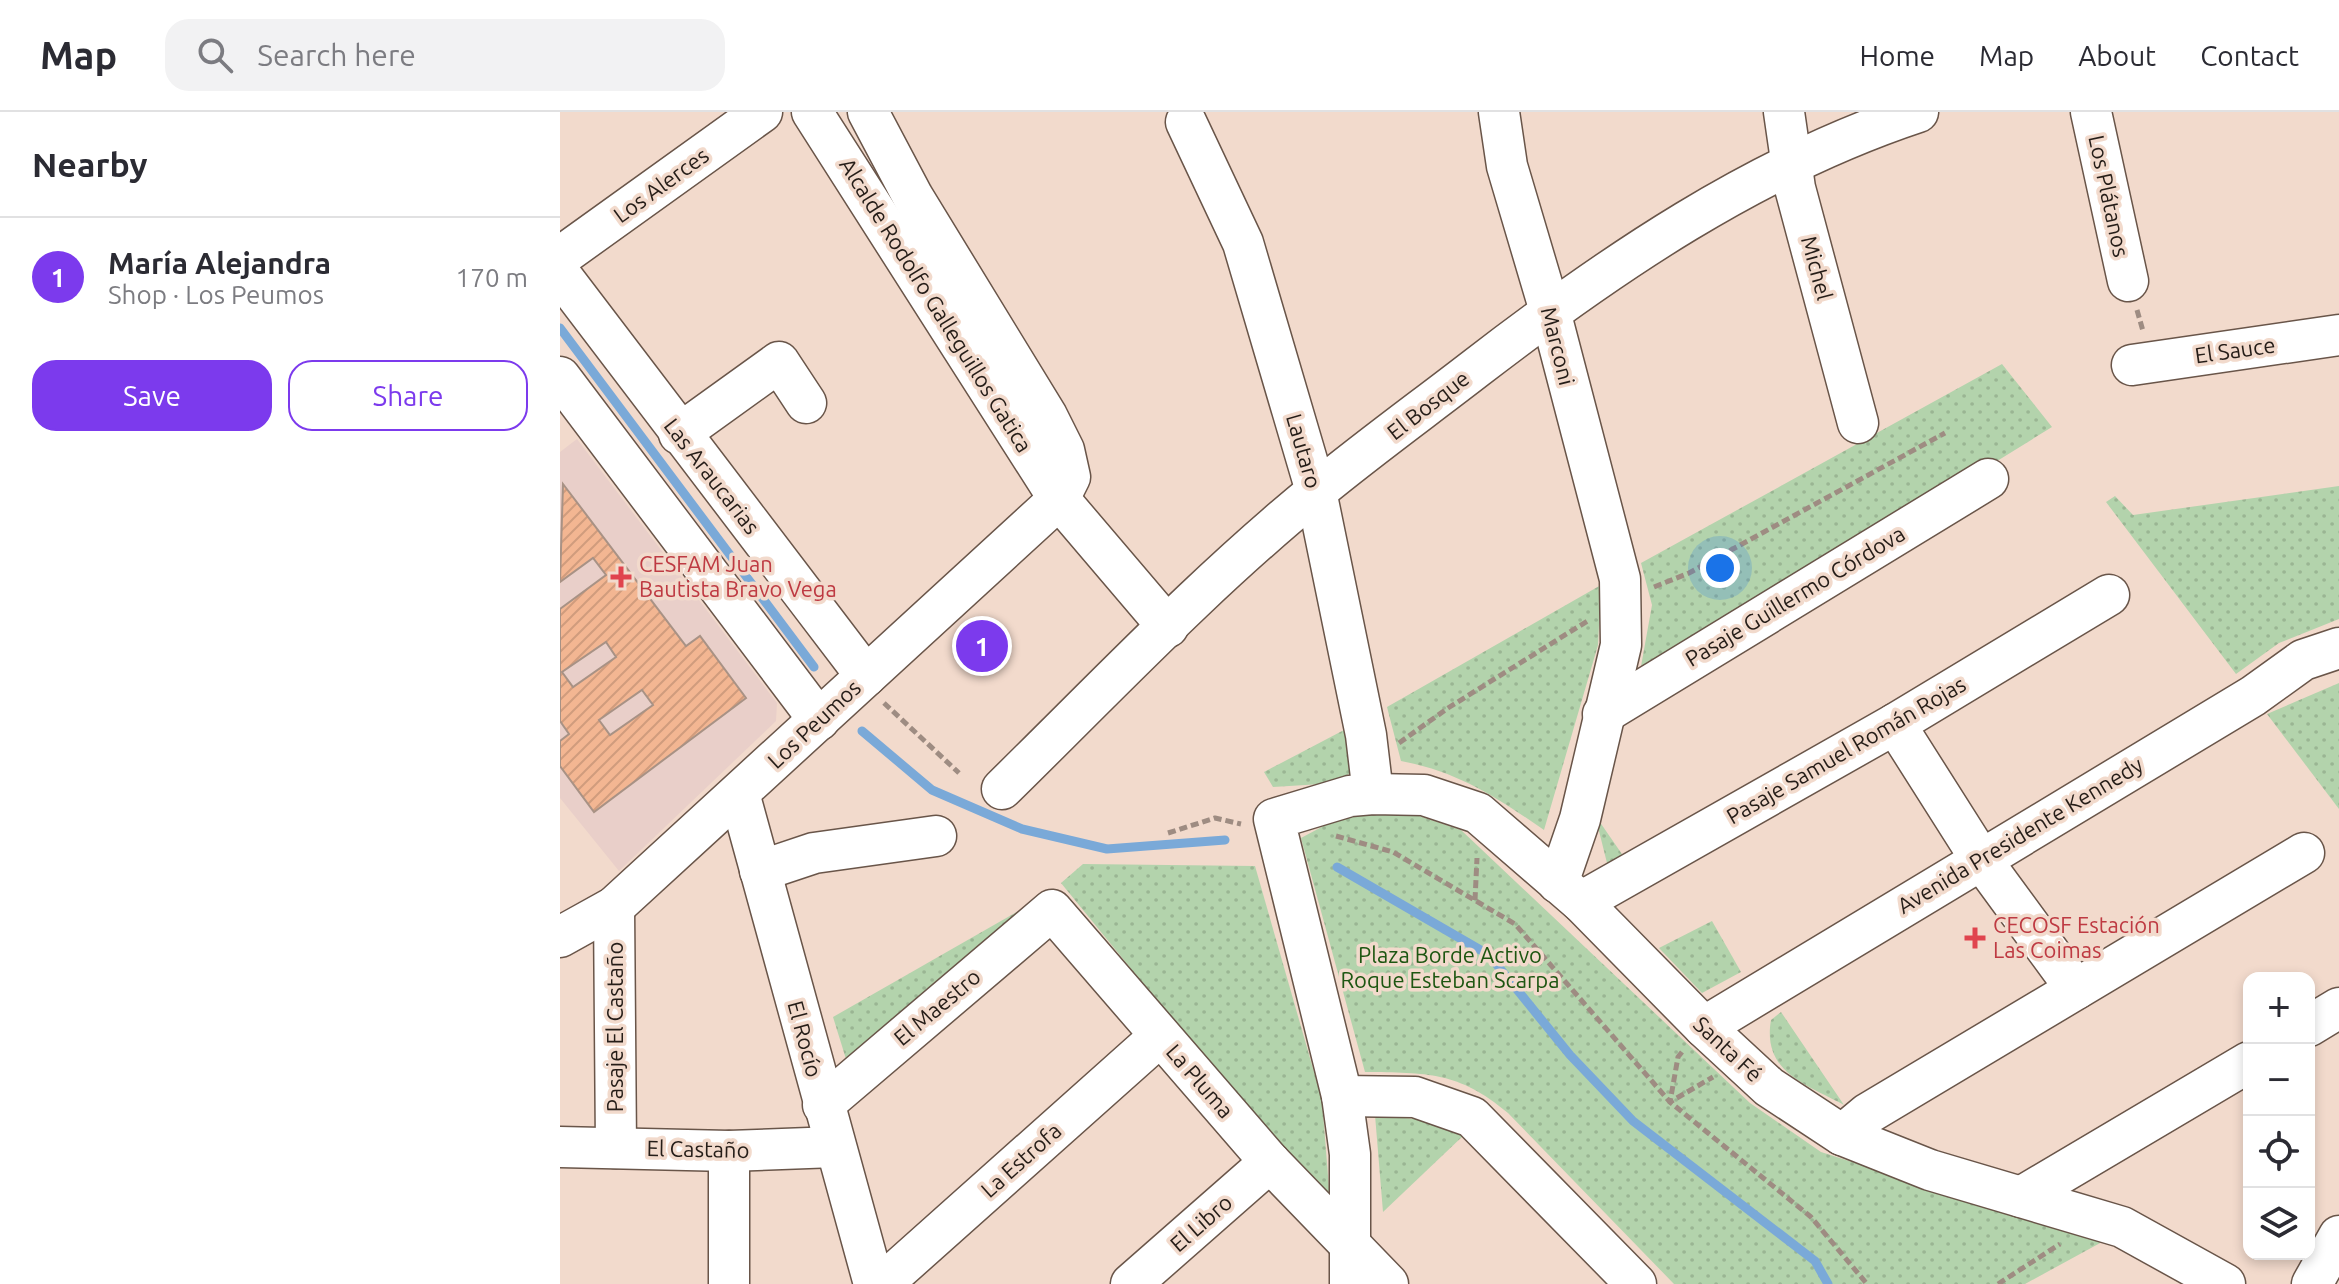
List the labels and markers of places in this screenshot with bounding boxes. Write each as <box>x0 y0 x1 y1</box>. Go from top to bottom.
place label: CESFAM Juan Bautista Bravo Vega <box>639 551 837 601</box>
marker: CESFAM Juan Bautista Bravo Vega <box>610 566 632 588</box>
pin: 1 <box>956 616 1008 676</box>
place label: CECOSF Estación Las Coimas <box>1993 912 2160 962</box>
marker: CECOSF Estación Las Coimas <box>1964 927 1986 949</box>

